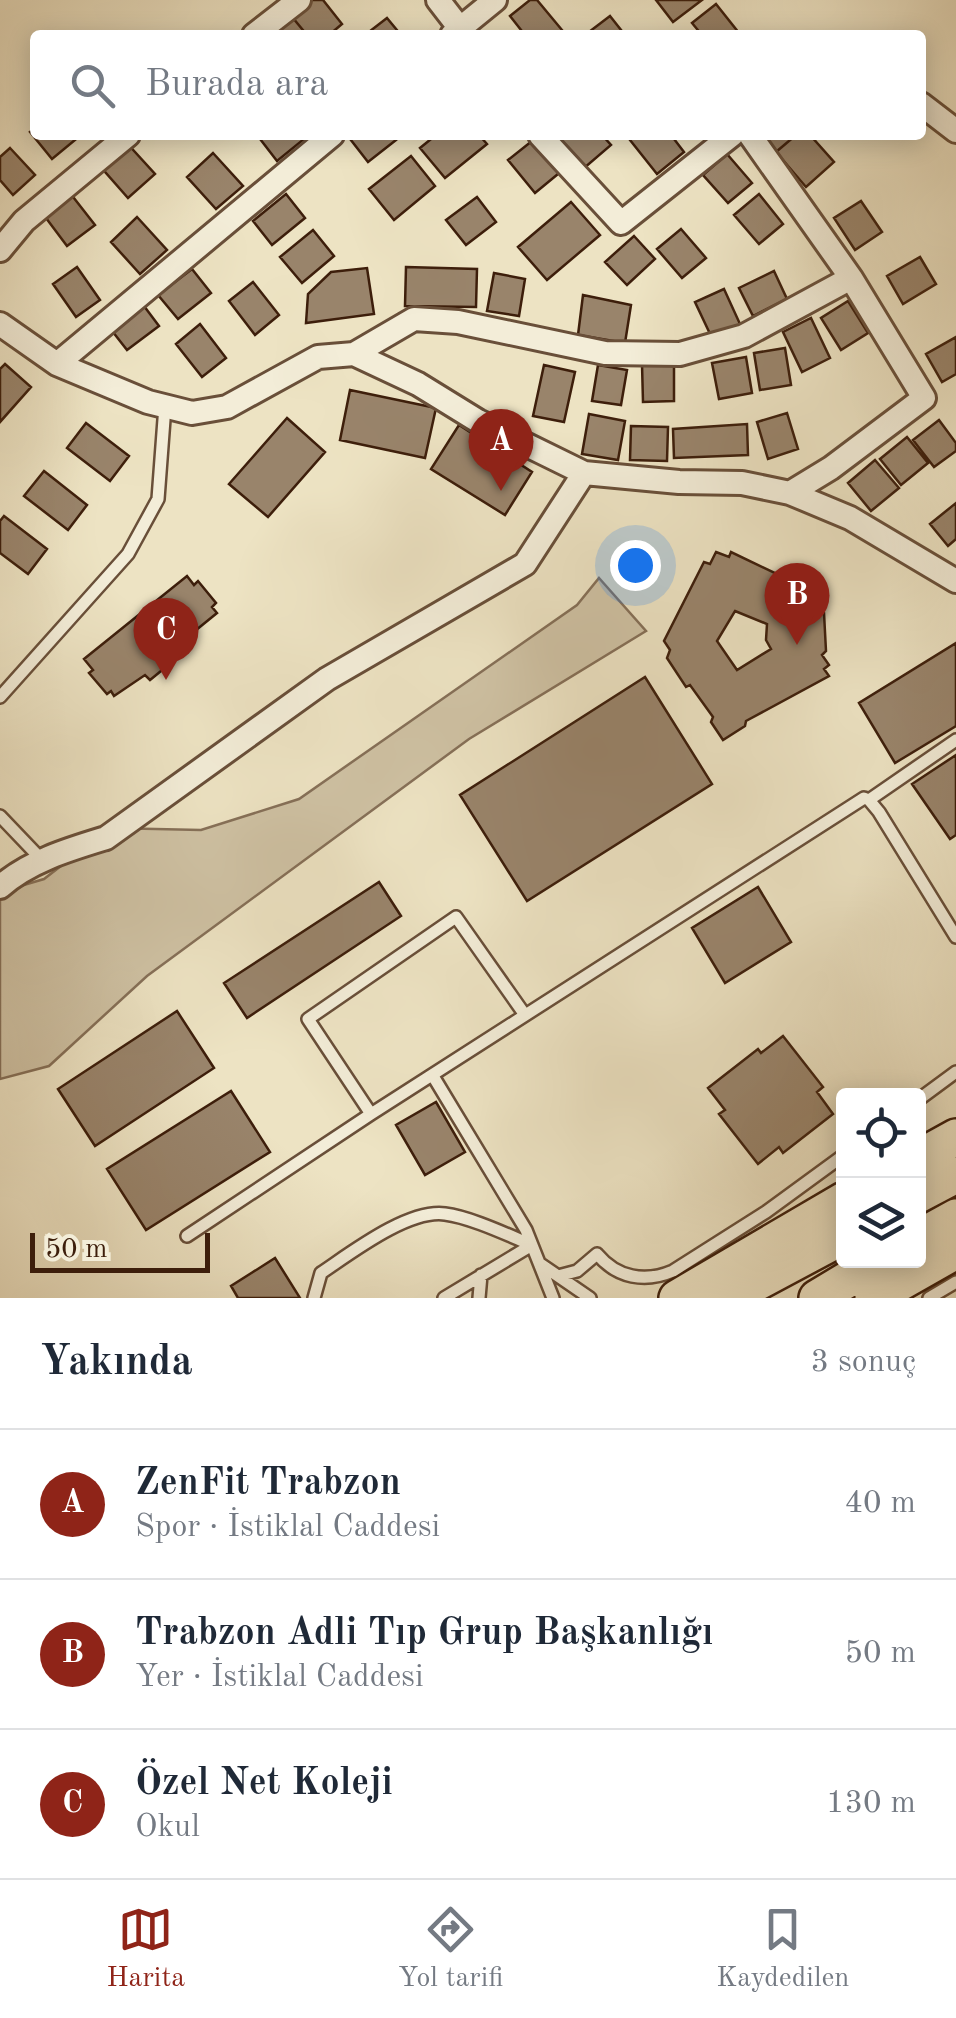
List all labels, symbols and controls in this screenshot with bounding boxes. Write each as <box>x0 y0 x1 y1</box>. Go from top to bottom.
search box <box>30 30 926 140</box>
icon: search <box>65 58 120 113</box>
text: Burada ara <box>145 66 328 104</box>
pin: A <box>468 408 534 491</box>
your location <box>610 540 661 591</box>
pin: B <box>764 562 830 645</box>
pin: C <box>134 598 198 680</box>
map controls <box>836 1088 926 1268</box>
button: locate <box>836 1088 926 1178</box>
button: layers <box>836 1178 926 1268</box>
scale bar <box>30 1228 210 1272</box>
text: 50 m <box>45 1236 108 1264</box>
text: Yakında <box>40 1342 193 1384</box>
text: 3 sonuç <box>810 1347 916 1379</box>
text: ZenFit Trabzon <box>135 1465 401 1503</box>
text: A <box>60 1488 85 1520</box>
text: 40 m <box>845 1488 916 1520</box>
text: Spor · İstiklal Caddesi <box>135 1512 440 1544</box>
text: Trabzon Adli Tıp Grup Başkanlığı <box>135 1615 713 1653</box>
text: B <box>61 1638 84 1670</box>
text: 50 m <box>845 1638 916 1670</box>
text: Yer · İstiklal Caddesi <box>135 1662 424 1694</box>
text: Özel Net Koleji <box>135 1765 393 1803</box>
text: C <box>62 1788 83 1820</box>
text: 130 m <box>826 1788 916 1820</box>
text: Okul <box>135 1812 200 1844</box>
tab: Harita <box>106 1902 185 1997</box>
tab: Yol tarifi <box>398 1902 503 1997</box>
tab: Kaydedilen <box>716 1902 849 1997</box>

